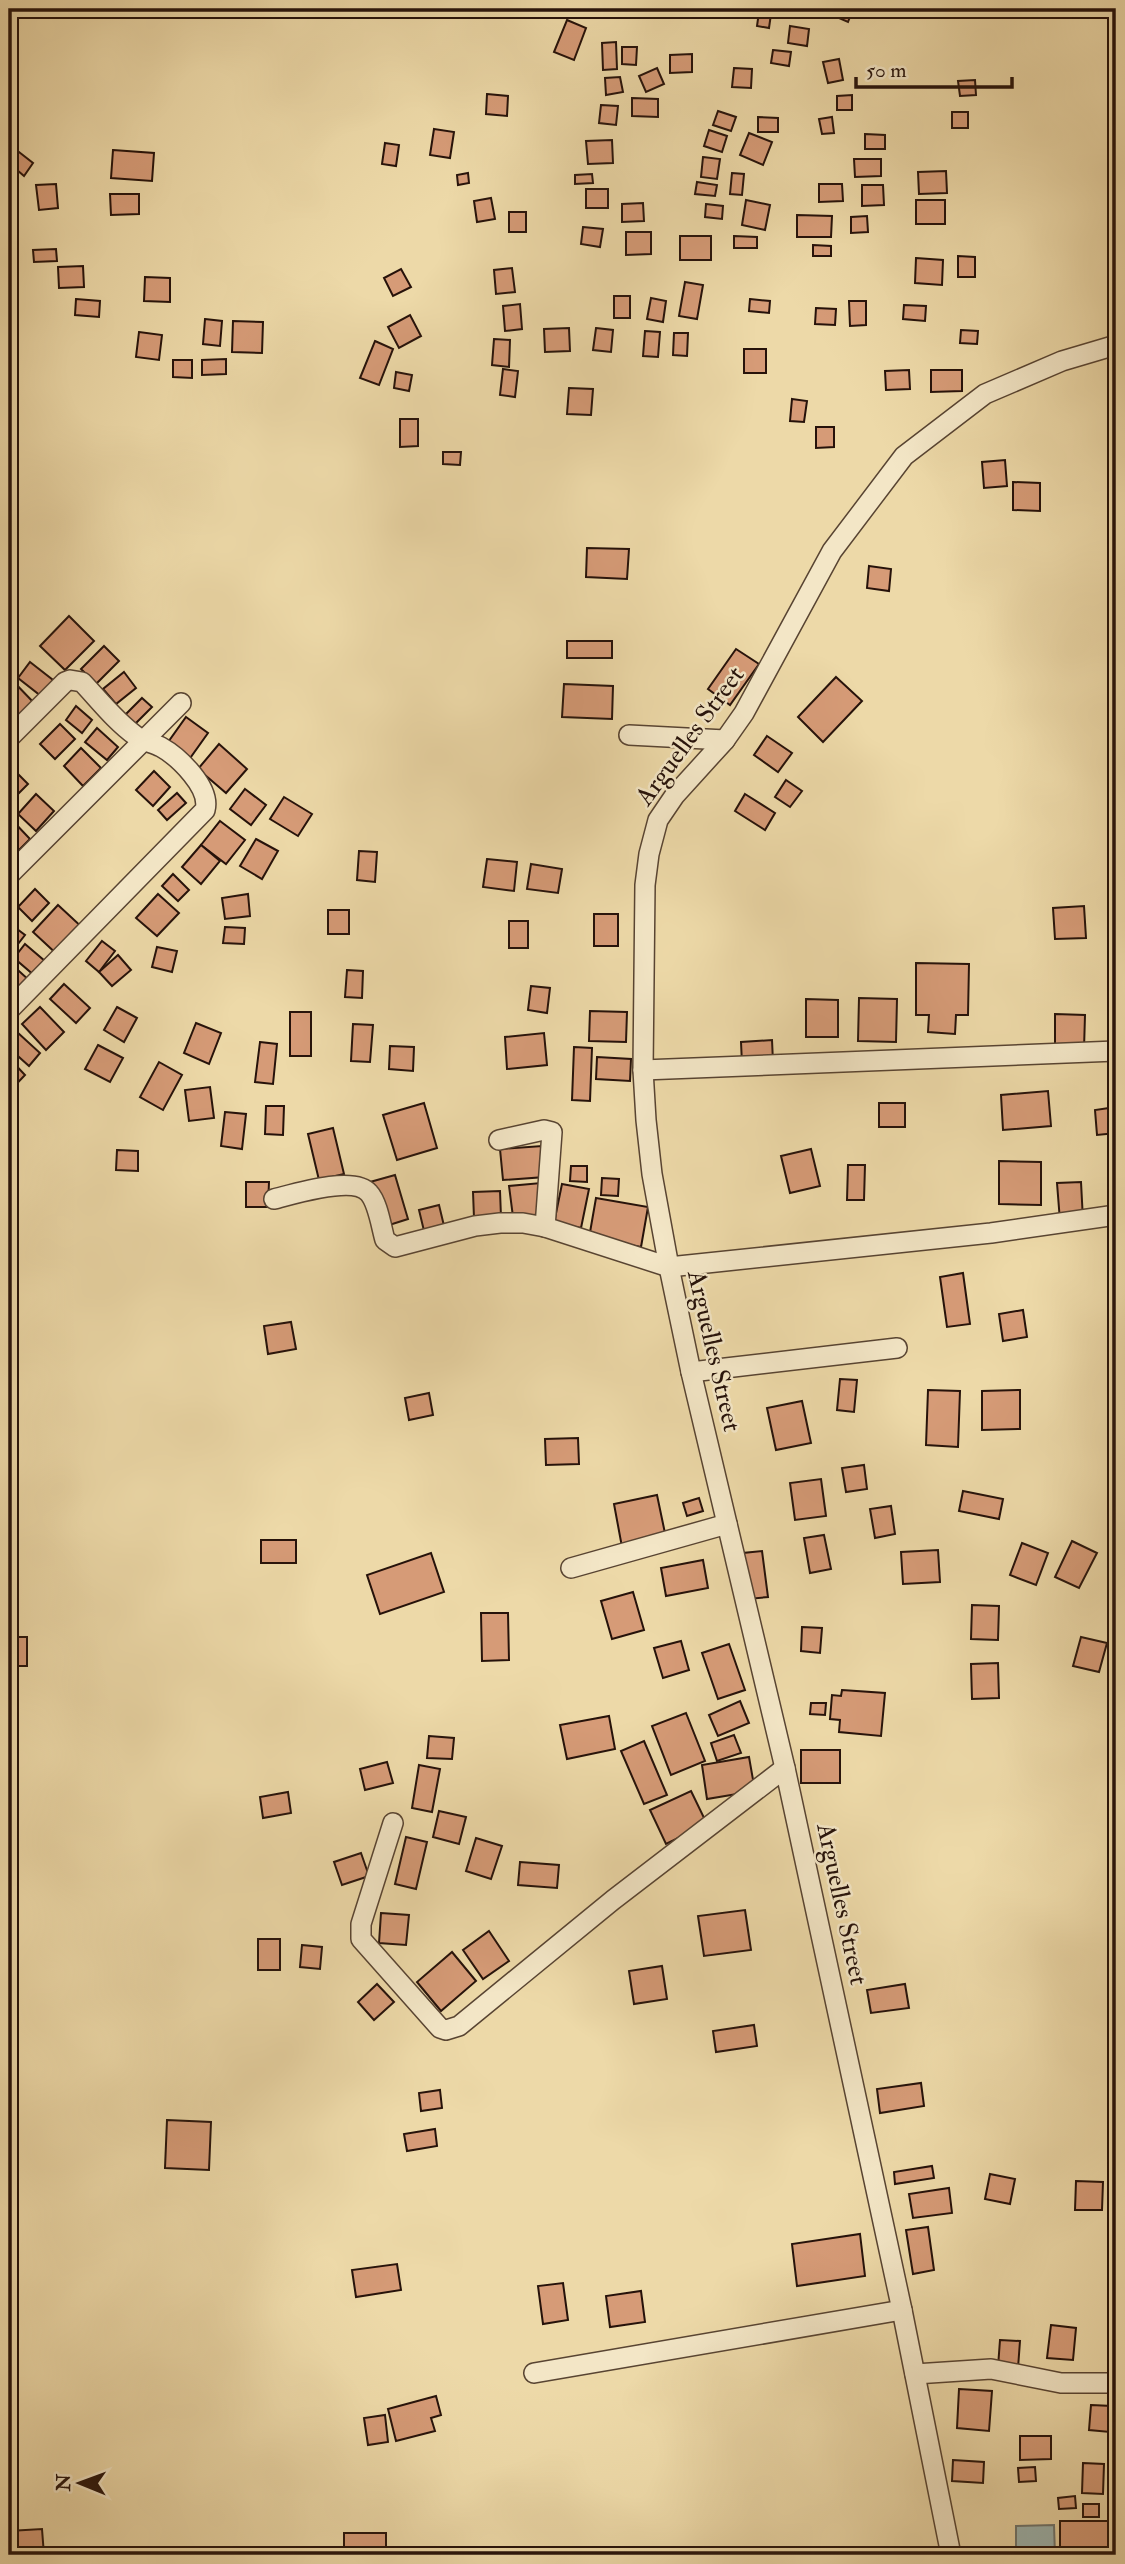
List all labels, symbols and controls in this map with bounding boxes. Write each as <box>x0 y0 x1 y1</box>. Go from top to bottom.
scale bar <box>856 46 1011 90</box>
text: 50 m <box>866 57 907 84</box>
street label: Arguelles Street <box>628 660 751 813</box>
street label: Arguelles Street <box>680 1266 748 1435</box>
street label: Arguelles Street <box>809 1819 875 1988</box>
north arrow <box>46 2448 116 2518</box>
text: N <box>52 2473 76 2492</box>

